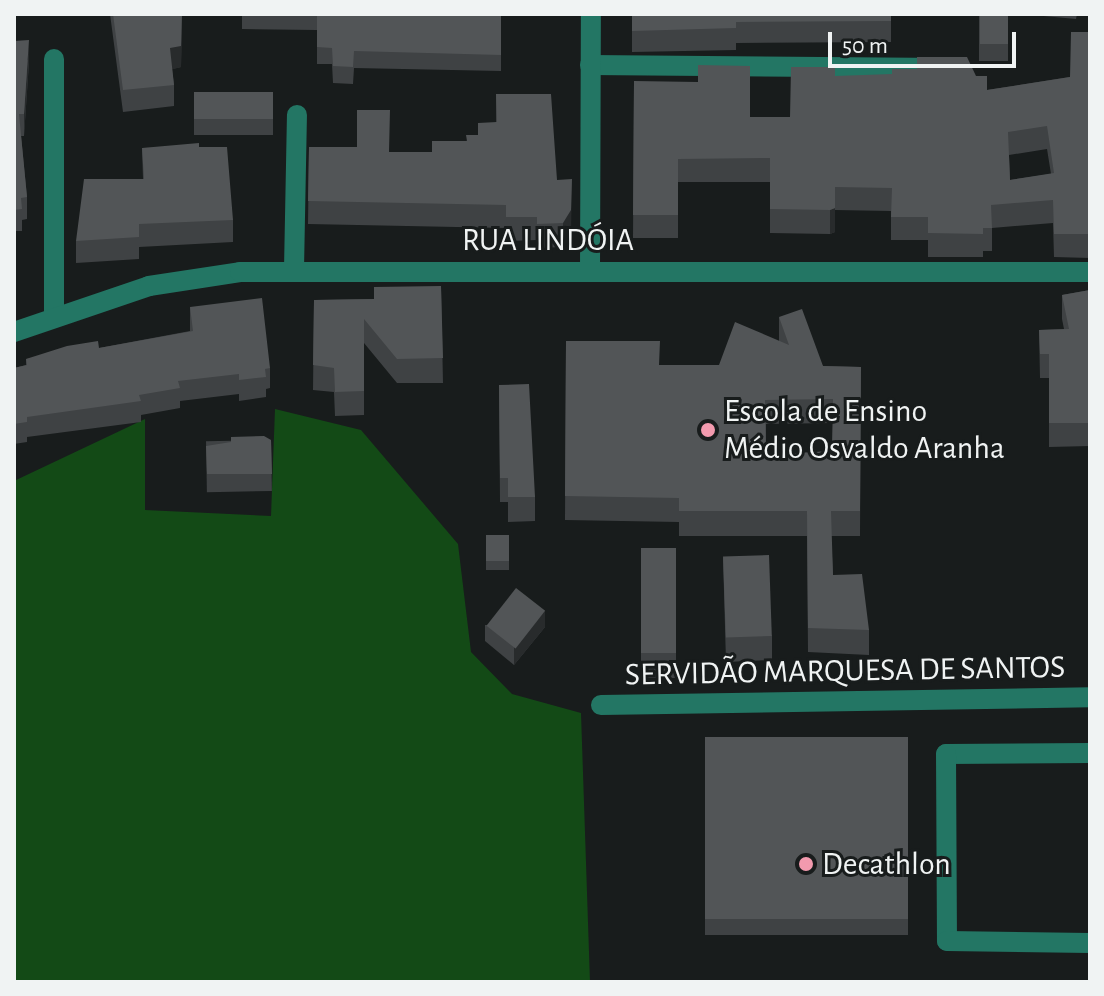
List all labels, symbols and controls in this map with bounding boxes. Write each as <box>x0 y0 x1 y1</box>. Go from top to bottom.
scale bar <box>832 16 1020 66</box>
text: 50 m <box>842 34 888 58</box>
street label: RUA LINDÓIA <box>462 221 634 259</box>
place label: Escola de Ensino Médio Osvaldo Aranha <box>724 393 1005 468</box>
marker: Escola de Ensino Médio Osvaldo Aranha <box>699 421 717 439</box>
street label: SERVIDÃO MARQUESA DE SANTOS <box>625 648 1065 694</box>
place label: Decathlon <box>822 845 951 883</box>
marker: Decathlon <box>797 855 815 873</box>

